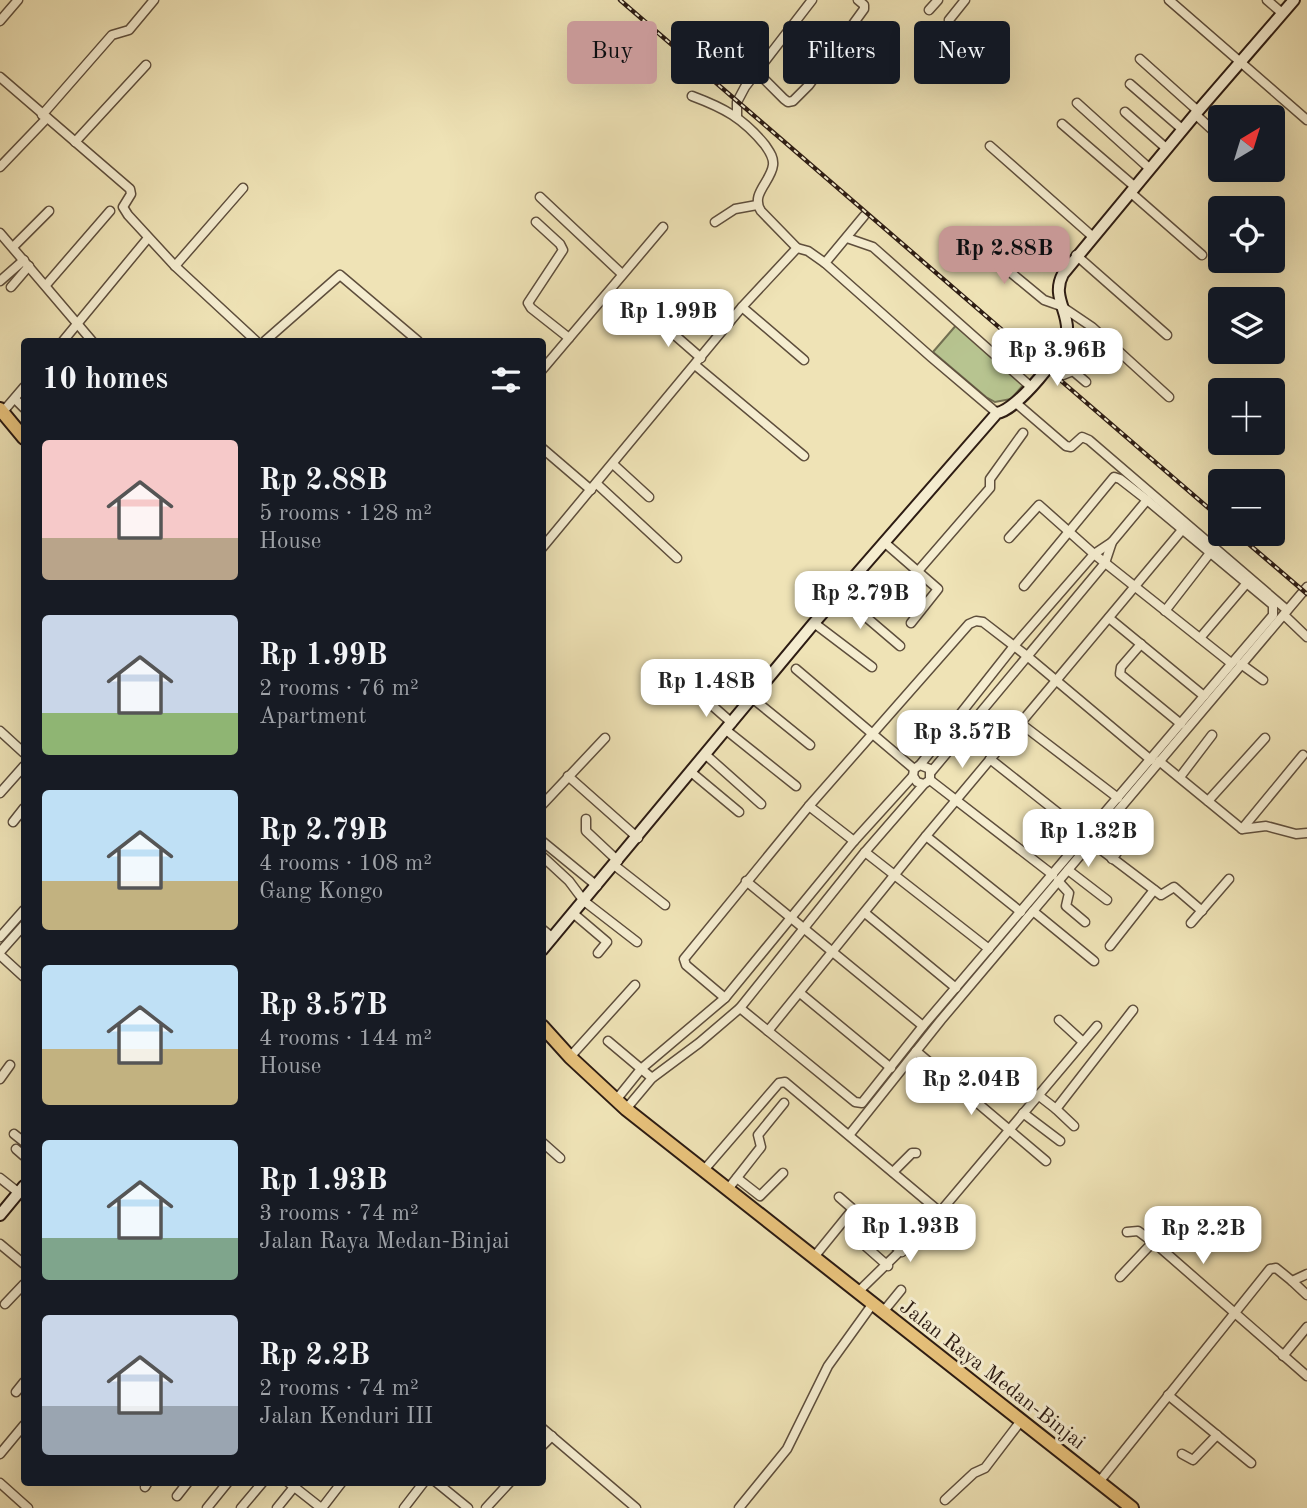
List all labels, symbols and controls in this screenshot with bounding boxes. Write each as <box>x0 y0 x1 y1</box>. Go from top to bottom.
chip: Buy <box>567 21 657 84</box>
chip: Rent <box>671 21 769 84</box>
chip: Filters <box>783 21 900 84</box>
chip: New <box>914 21 1010 84</box>
north arrow <box>1208 105 1284 182</box>
map controls <box>1208 105 1285 546</box>
button: locate <box>1208 196 1285 273</box>
pin: Rp 2.88B <box>932 226 1076 286</box>
text: Rp 2.88B <box>955 237 1053 260</box>
button: layers <box>1208 287 1285 364</box>
pin: Rp 1.99B <box>596 290 740 349</box>
text: Rp 1.99B <box>619 300 717 323</box>
pin: Rp 3.96B <box>985 328 1129 388</box>
text: Rp 3.96B <box>1008 339 1106 362</box>
icon: filters <box>487 361 525 399</box>
text: 10 homes <box>42 365 168 395</box>
button: + <box>1208 378 1285 455</box>
text: Rp 2.88B <box>259 466 388 496</box>
icon: home <box>98 468 182 552</box>
button: − <box>1208 469 1285 546</box>
text: 5 rooms · 128 m² <box>259 502 432 525</box>
text: House <box>259 530 321 553</box>
pin: Rp 2.79B <box>788 572 932 631</box>
text: Rp 2.79B <box>811 582 909 605</box>
text: Rp 1.99B <box>259 641 388 671</box>
icon: home <box>98 643 182 727</box>
pin: Rp 1.48B <box>634 660 778 719</box>
text: Rp 1.48B <box>657 670 755 693</box>
text: 2 rooms · 76 m² <box>259 677 419 700</box>
text: Apartment <box>259 705 367 728</box>
pin: Rp 3.57B <box>890 710 1034 770</box>
text: Rp 3.57B <box>913 721 1011 744</box>
pin: Rp 1.32B <box>1016 810 1160 869</box>
text: Rp 2.79B <box>259 816 388 846</box>
icon: home <box>98 818 182 902</box>
text: Rp 1.32B <box>1039 820 1137 843</box>
text: 4 rooms · 108 m² <box>259 852 432 875</box>
text: Gang Kongo <box>259 880 383 903</box>
text: Rp 3.57B <box>259 991 388 1021</box>
icon: home <box>98 993 182 1077</box>
text: 4 rooms · 144 m² <box>259 1027 432 1050</box>
text: House <box>259 1055 321 1078</box>
pin: Rp 2.04B <box>899 1058 1043 1117</box>
text: Rp 2.04B <box>922 1068 1020 1091</box>
text: Rp 1.93B <box>259 1166 388 1196</box>
icon: home <box>98 1168 182 1252</box>
text: 3 rooms · 74 m² <box>259 1202 419 1225</box>
pin: Rp 1.93B <box>838 1204 982 1264</box>
pin: Rp 2.2B <box>1138 1206 1268 1266</box>
text: Rp 1.93B <box>861 1215 959 1238</box>
text: Rp 2.2B <box>1160 1217 1246 1240</box>
text: Jalan Raya Medan-Binjai <box>259 1230 510 1253</box>
street label: Jalan Raya Medan-Binjai <box>895 1296 1089 1454</box>
text: Rp 2.2B <box>259 1341 370 1371</box>
icon: home <box>98 1343 182 1427</box>
text: 2 rooms · 74 m² <box>259 1377 419 1400</box>
text: Jalan Kenduri III <box>259 1405 433 1428</box>

